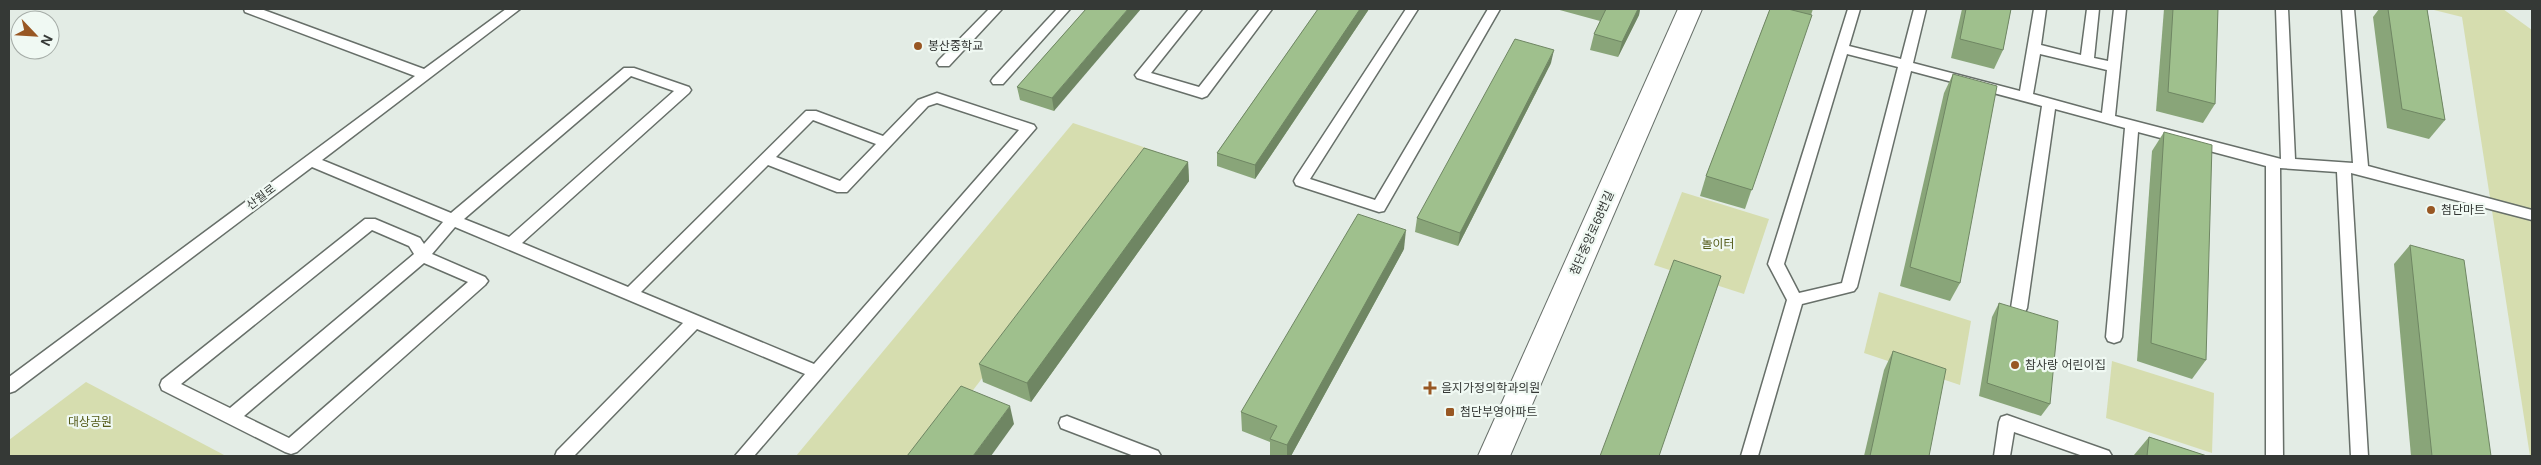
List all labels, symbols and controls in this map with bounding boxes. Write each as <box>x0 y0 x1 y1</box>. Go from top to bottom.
north arrow <box>10 10 60 60</box>
text: N <box>37 33 56 48</box>
place label: 봉산중학교 <box>928 39 983 53</box>
marker: 봉산중학교 <box>912 40 924 52</box>
street label: 산월로 <box>244 181 278 213</box>
street label: 첨단중앙로68번길 <box>1567 189 1617 277</box>
place label: 첨단마트 <box>2441 203 2485 217</box>
marker: 첨단마트 <box>2425 204 2437 216</box>
park label: 놀이터 <box>1701 237 1735 251</box>
place label: 참사랑 어린이집 <box>2025 358 2106 372</box>
marker: 참사랑 어린이집 <box>2009 359 2021 371</box>
marker: 을지가정의학과의원 <box>1423 381 1437 395</box>
place label: 을지가정의학과의원 <box>1441 381 1540 395</box>
place label: 첨단부영아파트 <box>1460 405 1537 419</box>
marker: 첨단부영아파트 <box>1444 406 1456 418</box>
park label: 대상공원 <box>68 415 112 429</box>

